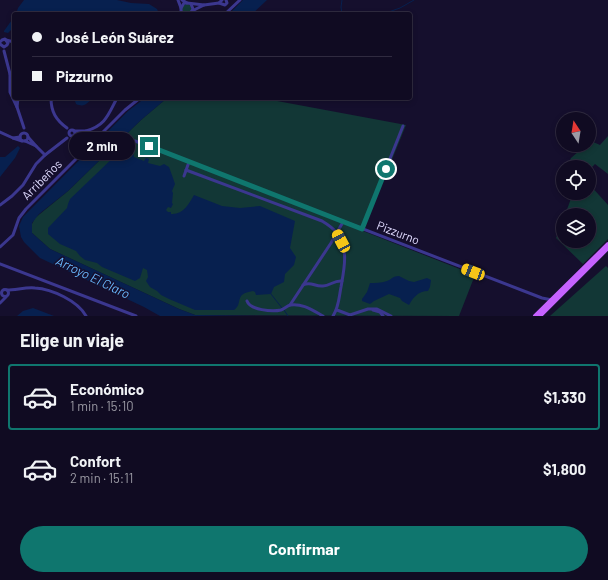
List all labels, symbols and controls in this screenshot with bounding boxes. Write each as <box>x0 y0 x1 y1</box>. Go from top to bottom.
text: José León Suárez <box>56 28 174 46</box>
text: Pizzurno <box>56 67 113 85</box>
north arrow <box>556 112 596 152</box>
map controls <box>556 112 596 248</box>
callout: 2 min <box>69 132 135 160</box>
route end <box>140 137 158 155</box>
text: 2 min <box>86 138 118 154</box>
street label: Arribeños <box>18 156 64 202</box>
route start <box>377 160 395 178</box>
button: locate <box>556 160 596 200</box>
button: layers <box>556 208 596 248</box>
street label: Pizzurno <box>375 218 422 247</box>
car <box>330 228 352 254</box>
water label: Arroyo El Claro <box>53 252 133 302</box>
car <box>460 262 486 282</box>
text: Elige un viaje <box>20 329 124 351</box>
icon: car <box>22 379 58 415</box>
text: Económico <box>70 380 144 398</box>
text: $1,330 <box>543 388 586 406</box>
text: 1 min · 15:10 <box>70 398 134 414</box>
icon: car <box>22 451 58 487</box>
text: Confort <box>70 452 121 470</box>
text: $1,800 <box>543 460 586 478</box>
text: 2 min · 15:11 <box>70 470 133 486</box>
button: Confirmar <box>20 526 588 572</box>

